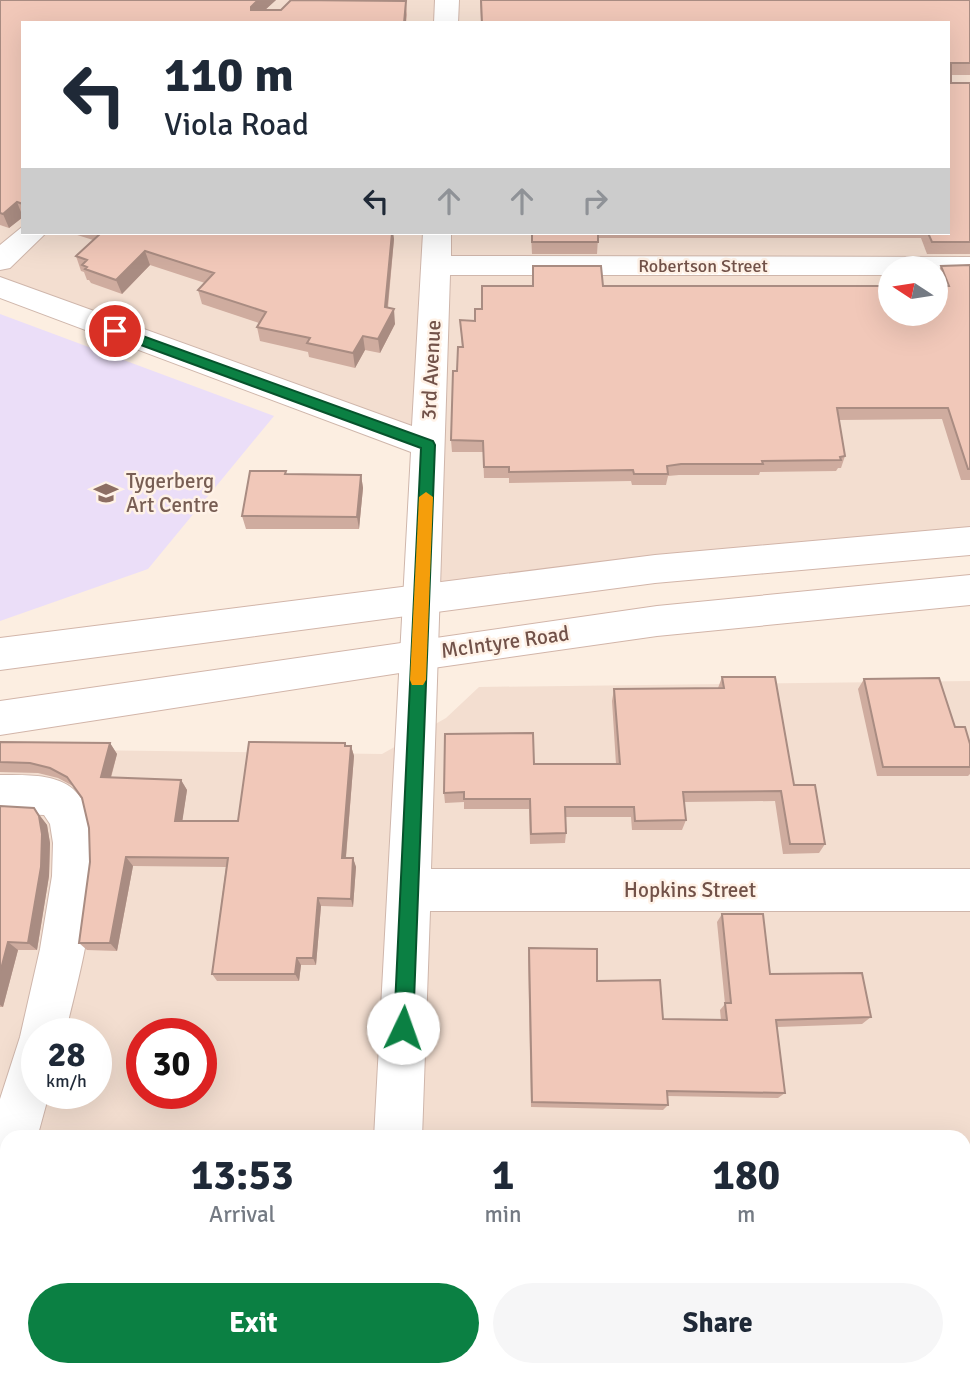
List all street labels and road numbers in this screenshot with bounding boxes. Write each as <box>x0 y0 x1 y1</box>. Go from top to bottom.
street label: Robertson Street <box>638 255 768 277</box>
street label: 3rd Avenue <box>415 319 447 421</box>
street label: McIntyre Road <box>439 620 571 664</box>
street label: Hopkins Street <box>624 877 756 903</box>

